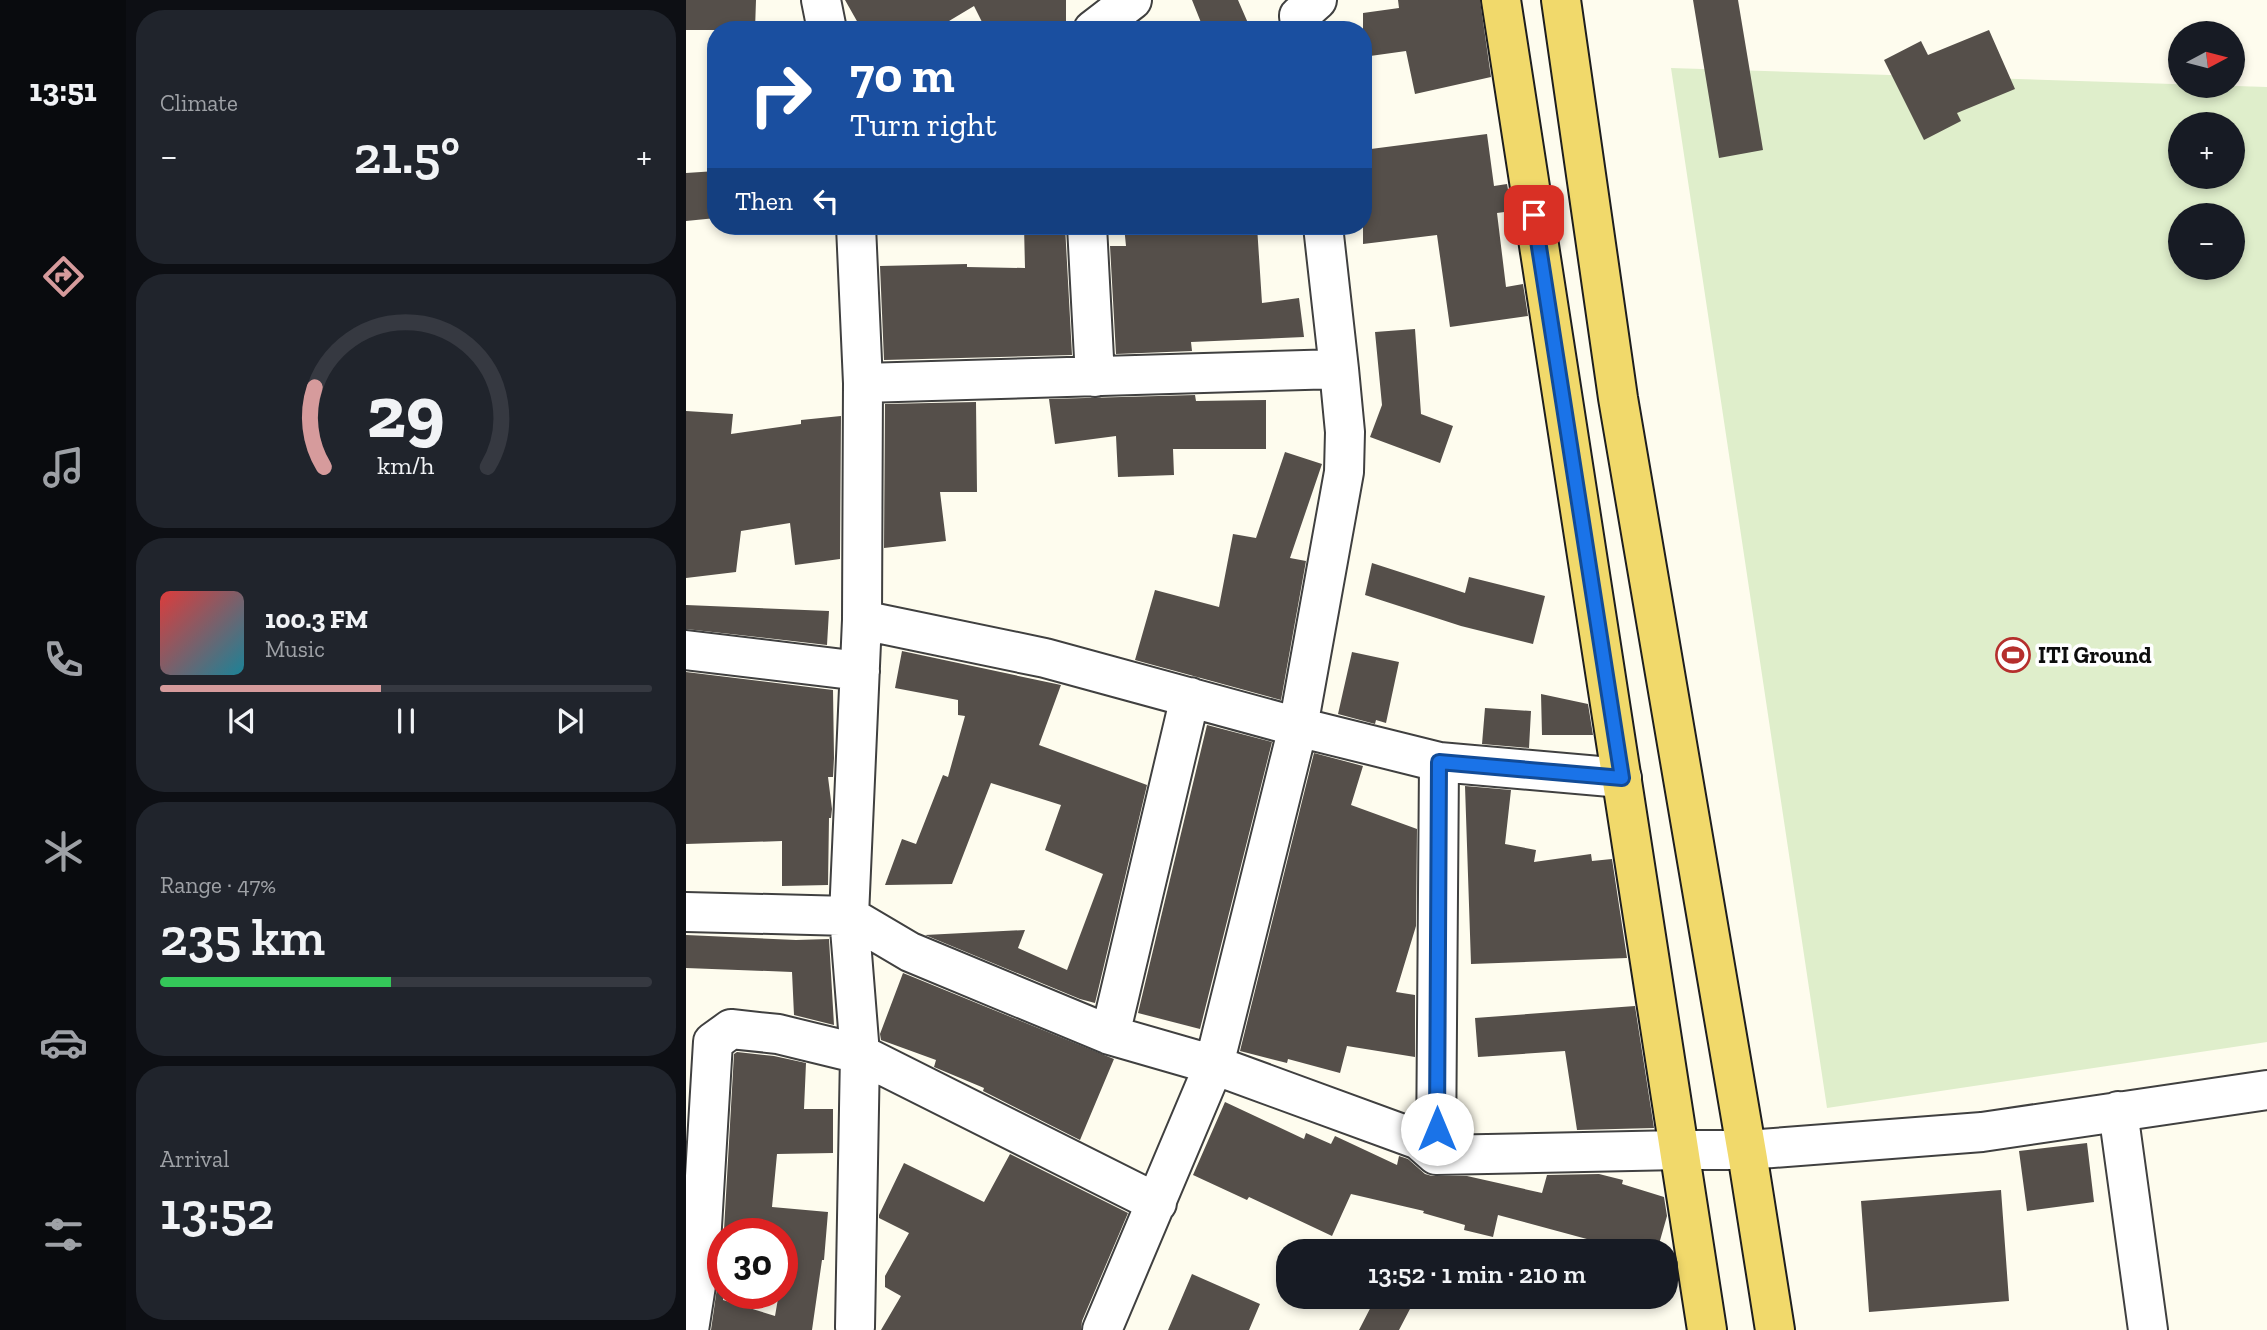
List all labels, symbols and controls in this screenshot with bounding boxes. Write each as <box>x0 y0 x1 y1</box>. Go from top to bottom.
north arrow <box>2168 21 2245 98</box>
map controls <box>2168 21 2245 280</box>
text: 70 m <box>850 46 955 105</box>
icon: right <box>735 49 826 140</box>
text: 13:51 <box>29 71 97 109</box>
text: Climate <box>160 89 238 117</box>
text: Turn right <box>850 106 997 144</box>
button: + <box>2168 112 2245 189</box>
text: 21.5° <box>354 124 460 186</box>
text: − <box>160 133 178 179</box>
text: + <box>636 133 652 179</box>
icon: left <box>807 182 845 220</box>
text: Then <box>735 185 793 217</box>
pin <box>1504 185 1564 245</box>
icon: arrive <box>1515 196 1553 234</box>
button: − <box>2168 203 2245 280</box>
icon: directions <box>39 252 88 301</box>
text: 29 <box>367 368 445 456</box>
icon: music <box>39 443 88 492</box>
text: km/h <box>377 450 435 480</box>
text: 100.3 FM <box>265 603 368 635</box>
icon: phone <box>39 635 88 684</box>
text: Music <box>265 635 325 663</box>
sports icon: ITI Ground <box>1994 636 2032 674</box>
place label: ITI Ground <box>2038 641 2152 669</box>
icon: previous <box>223 702 261 740</box>
icon: pause <box>387 702 425 740</box>
icon: next <box>551 702 589 740</box>
icon: climate <box>39 827 88 876</box>
text: Range · 47% <box>160 871 276 899</box>
text: 235 km <box>160 906 325 968</box>
icon: car <box>39 1018 88 1067</box>
position arrow <box>1400 1092 1474 1166</box>
text: Arrival <box>160 1145 229 1173</box>
text: 13:52 <box>160 1180 274 1242</box>
icon: filters <box>39 1210 88 1259</box>
speed limit sign: 30 <box>707 1218 798 1309</box>
text: 13:52 · 1 min · 210 m <box>1368 1258 1586 1290</box>

